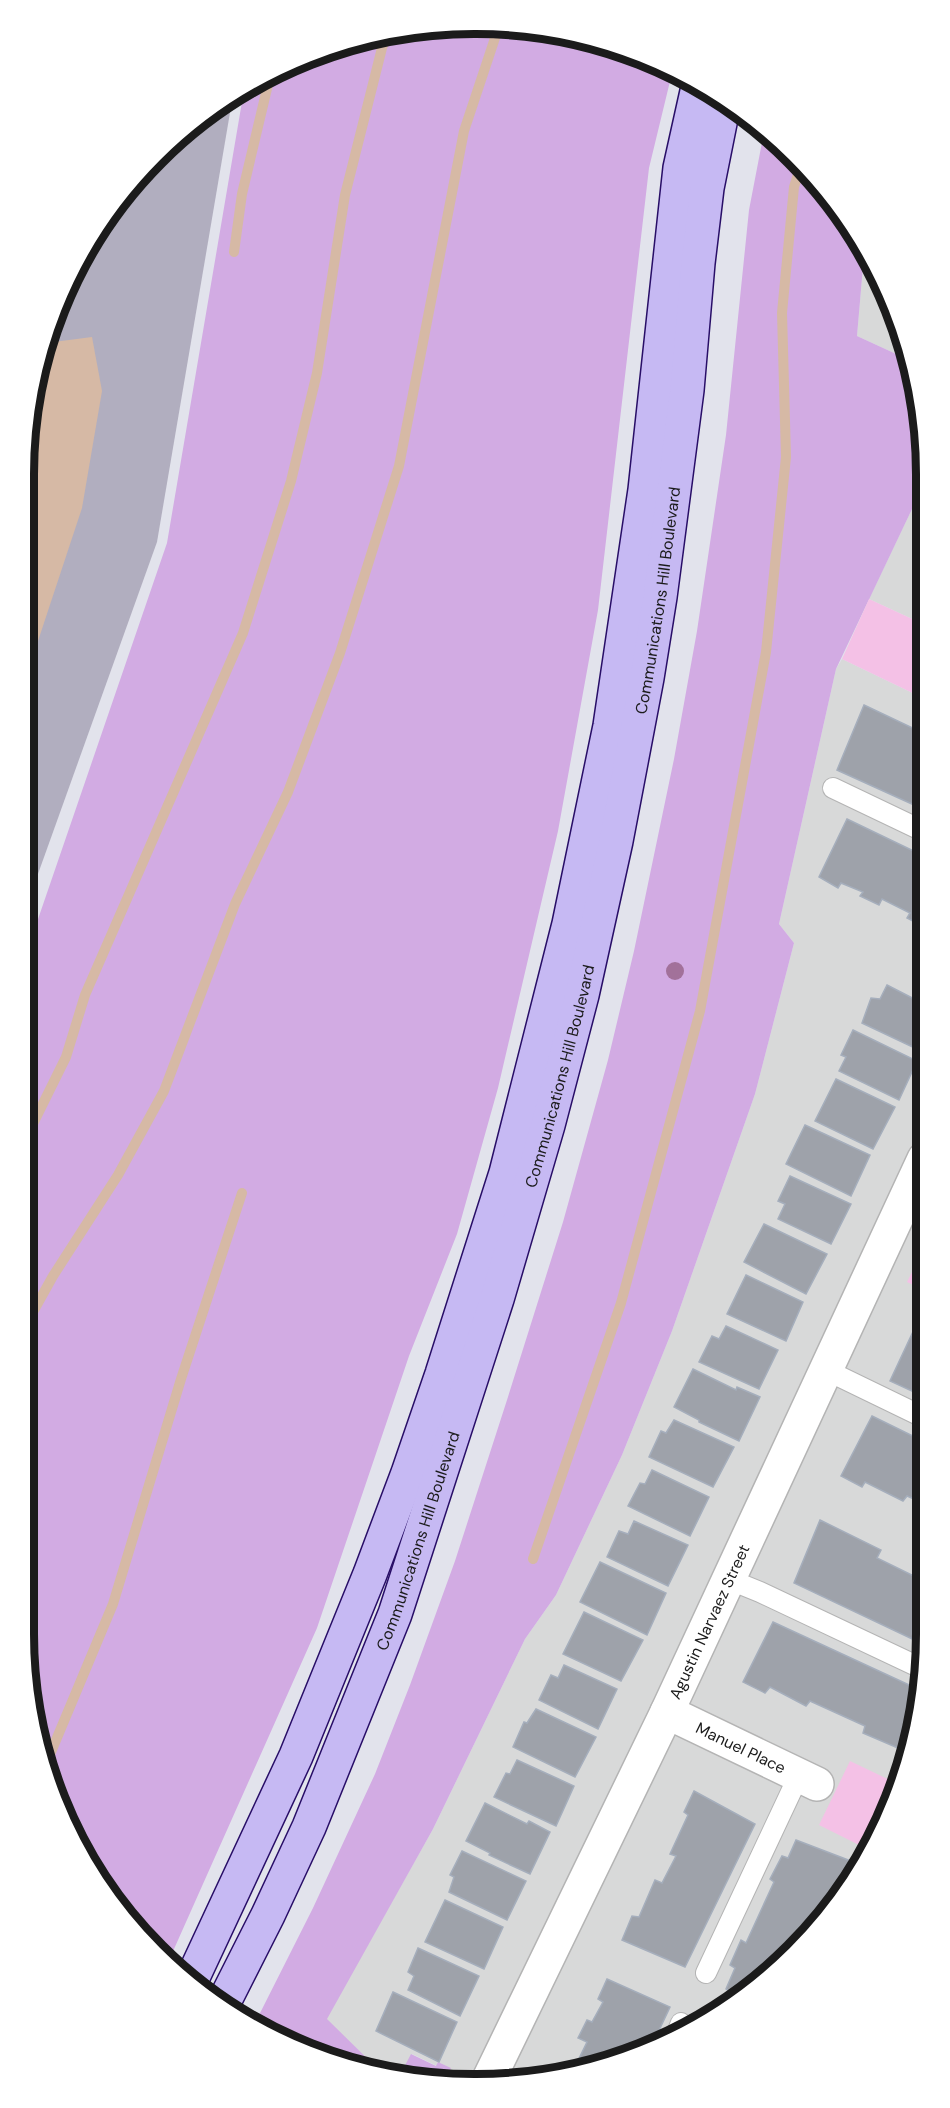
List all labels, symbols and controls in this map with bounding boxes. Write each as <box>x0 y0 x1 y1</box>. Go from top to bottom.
street label: Communications Hill Boulevard <box>630 485 685 716</box>
street label: Communications Hill Boulevard <box>520 963 599 1190</box>
street label: Communications Hill Boulevard <box>371 1428 464 1653</box>
street label: Agustin Narvaez Street <box>664 1541 754 1702</box>
street label: Manuel Place <box>693 1717 789 1778</box>

